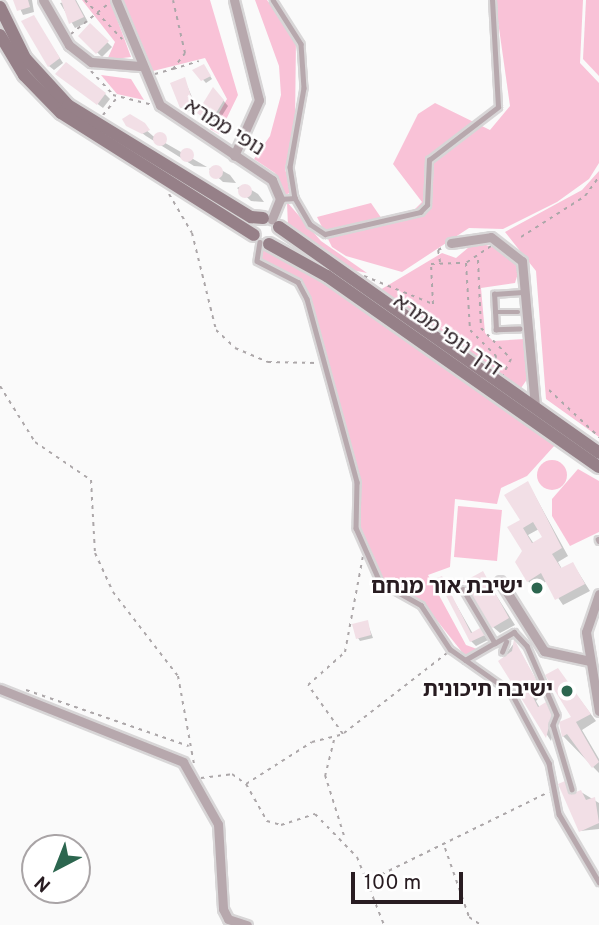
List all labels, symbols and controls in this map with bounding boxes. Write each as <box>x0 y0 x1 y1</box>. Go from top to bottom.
street label: נופי ממרא <box>180 94 268 162</box>
street label: דרך נופי ממרא <box>388 289 506 383</box>
place label: ישיבת אור מנחם <box>371 575 523 601</box>
marker: ישיבת אור מנחם <box>529 580 545 596</box>
place label: ישיבה תיכונית <box>423 678 553 704</box>
marker: ישיבה תיכונית <box>559 683 575 699</box>
north arrow <box>21 834 91 904</box>
scale bar <box>354 858 466 902</box>
text: N <box>30 870 56 897</box>
text: 100 m <box>364 870 421 897</box>

